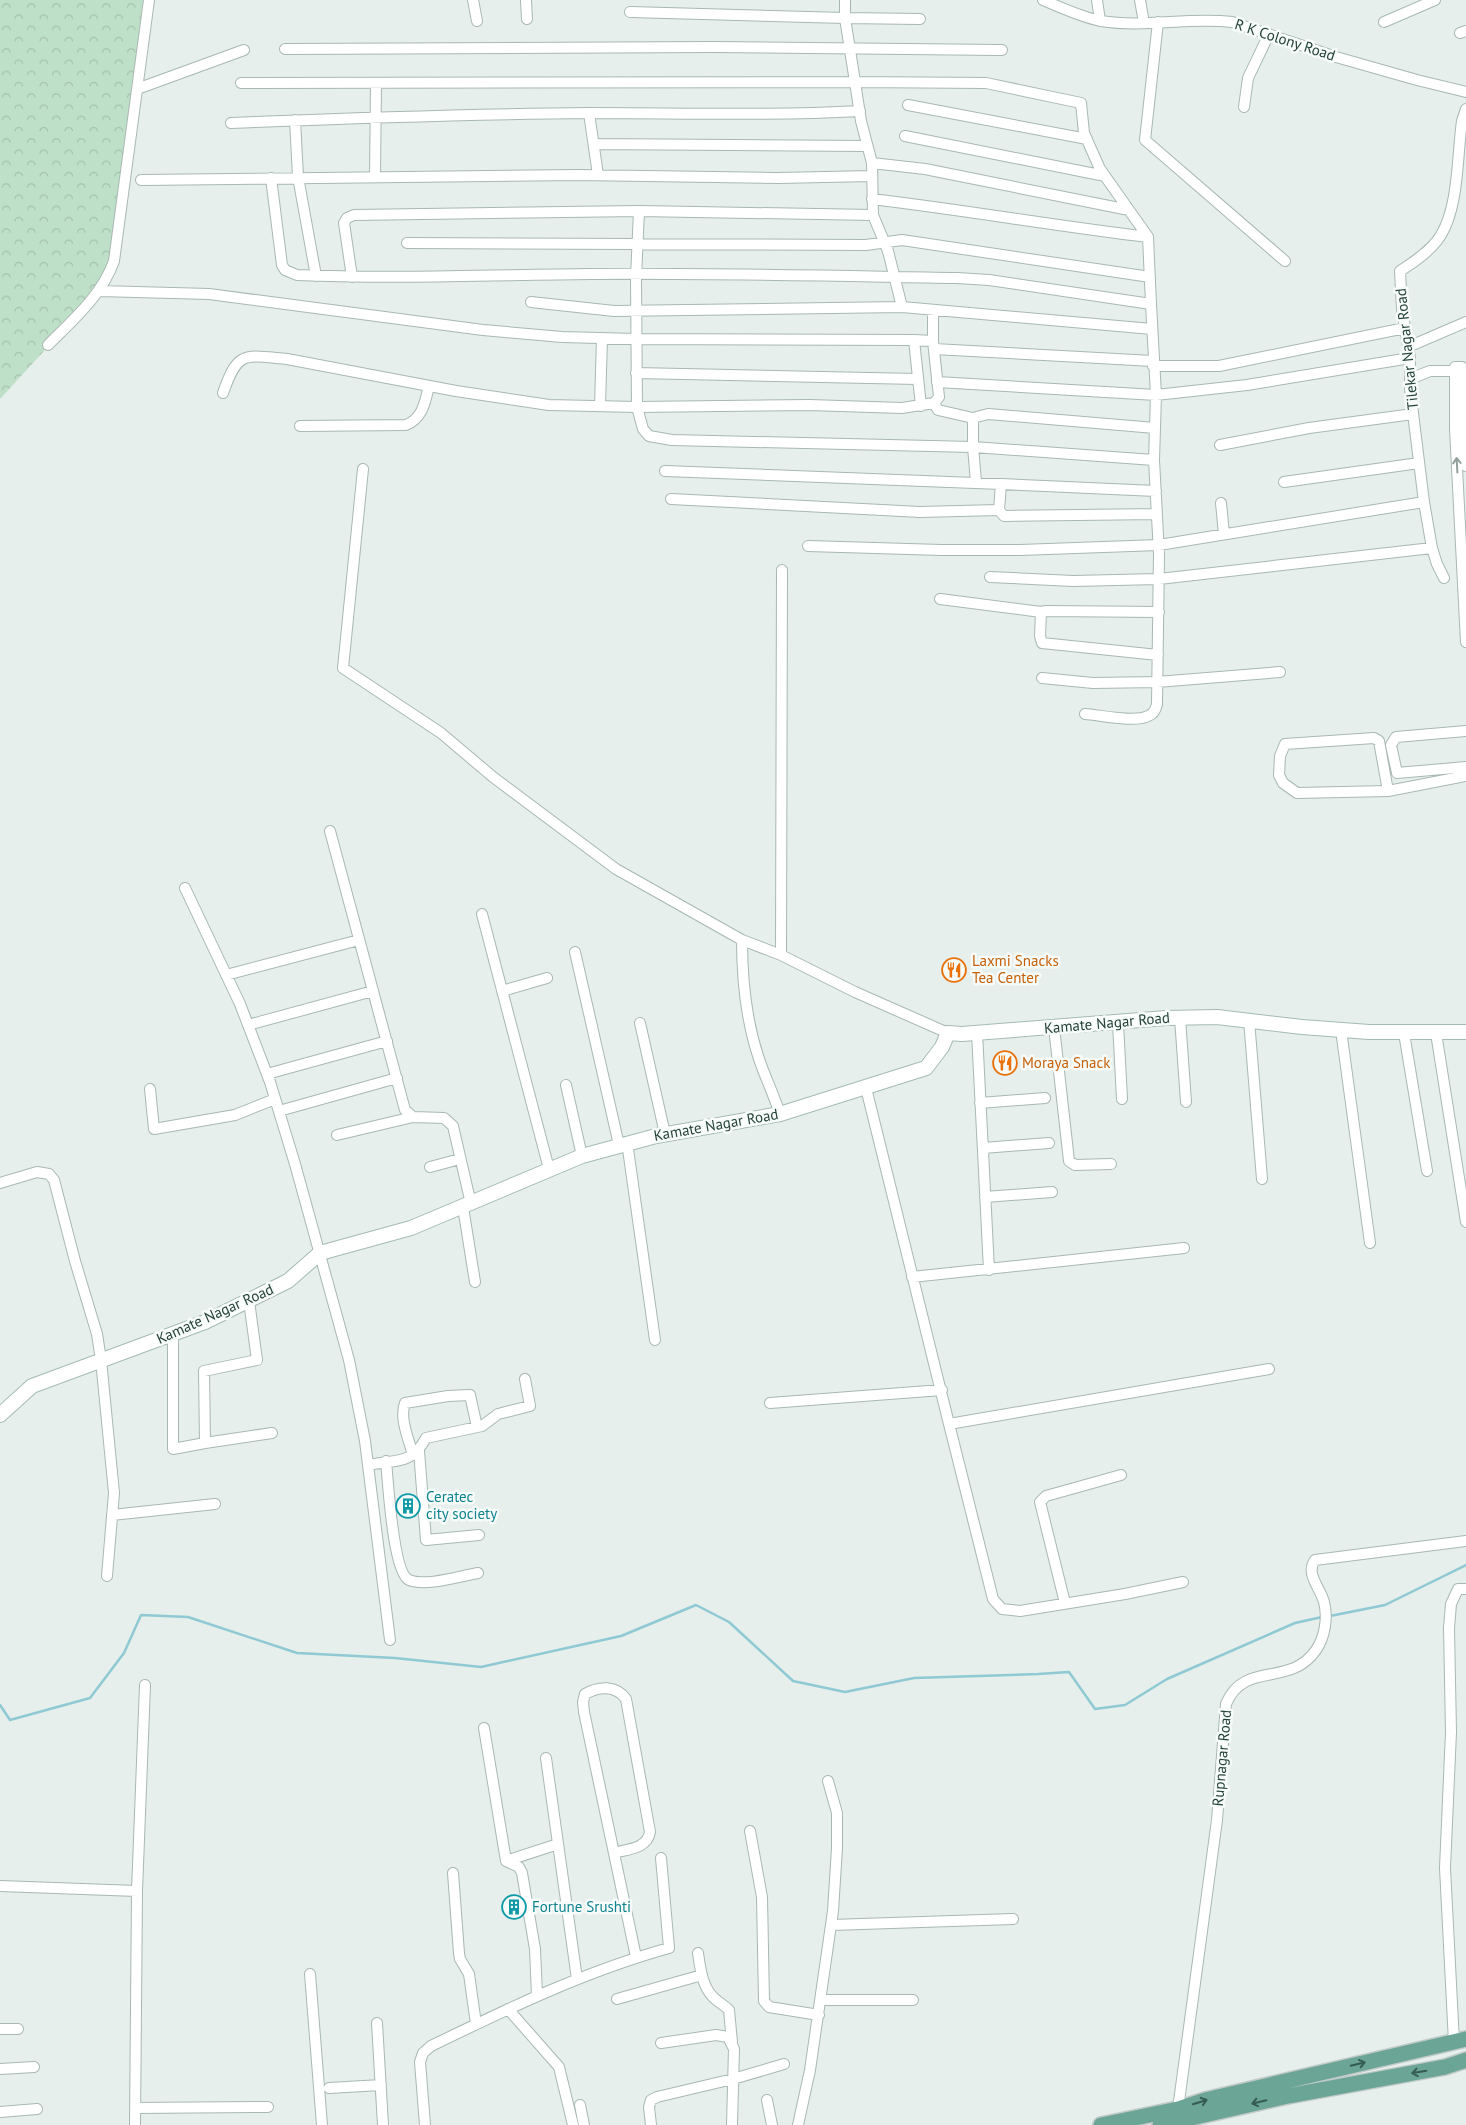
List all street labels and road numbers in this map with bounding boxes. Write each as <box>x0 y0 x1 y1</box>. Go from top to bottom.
street label: R K Colony Road <box>1232 14 1338 65</box>
street label: Tilekar Nagar Road <box>1391 287 1422 411</box>
street label: Kamate Nagar Road <box>1043 1008 1171 1037</box>
street label: Kamate Nagar Road <box>652 1104 780 1145</box>
street label: Kamate Nagar Road <box>153 1279 276 1348</box>
street label: Rupnagar Road <box>1208 1709 1235 1807</box>

